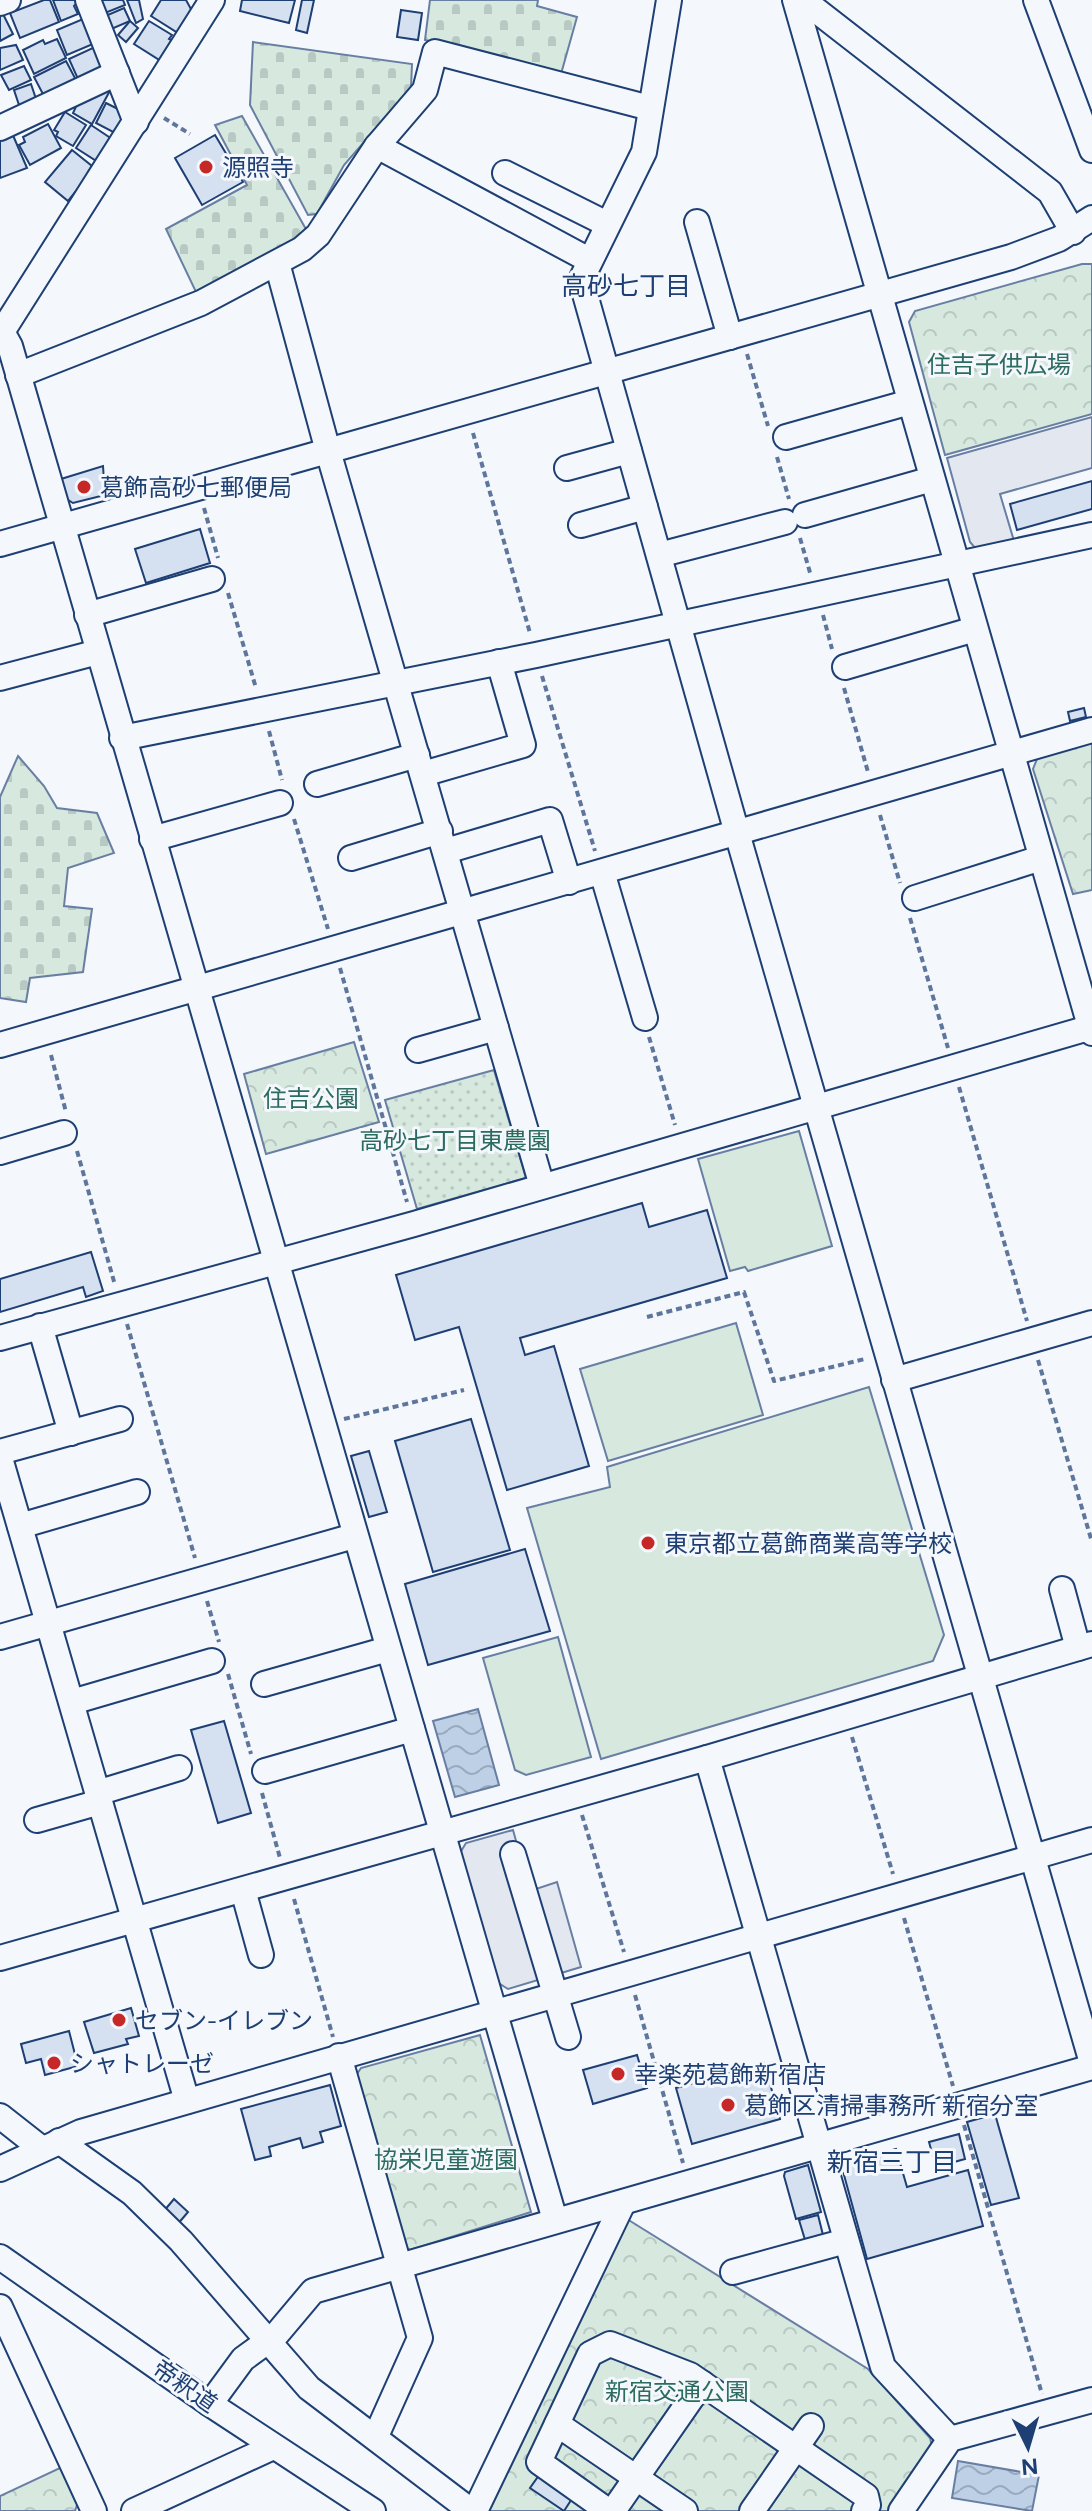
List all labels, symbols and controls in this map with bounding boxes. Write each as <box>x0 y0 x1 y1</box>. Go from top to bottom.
place label: 源照寺 <box>222 153 294 182</box>
marker: 源照寺 <box>197 158 215 176</box>
district label: 高砂七丁目 <box>561 270 691 302</box>
park label: 住吉子供広場 <box>927 350 1071 379</box>
place label: 葛飾高砂七郵便局 <box>100 473 292 502</box>
marker: 葛飾高砂七郵便局 <box>75 478 93 496</box>
park label: 住吉公園 <box>263 1084 359 1113</box>
park label: 高砂七丁目東農園 <box>359 1126 551 1155</box>
place label: 東京都立葛飾商業高等学校 <box>664 1529 952 1558</box>
marker: 東京都立葛飾商業高等学校 <box>639 1534 657 1552</box>
place label: セブン-イレブン <box>135 2006 313 2035</box>
marker: セブン-イレブン <box>110 2011 128 2029</box>
place label: シャトレーゼ <box>70 2049 214 2078</box>
marker: シャトレーゼ <box>45 2054 63 2072</box>
place label: 幸楽苑葛飾新宿店 <box>634 2060 826 2089</box>
marker: 幸楽苑葛飾新宿店 <box>609 2065 627 2083</box>
place label: 葛飾区清掃事務所 新宿分室 <box>744 2091 1038 2120</box>
marker: 葛飾区清掃事務所 新宿分室 <box>719 2096 737 2114</box>
park label: 協栄児童遊園 <box>374 2145 518 2174</box>
district label: 新宿三丁目 <box>827 2146 957 2178</box>
street label: 帝釈道 <box>147 2353 223 2419</box>
park label: 新宿交通公園 <box>605 2377 749 2406</box>
north arrow <box>988 2407 1068 2487</box>
text: N <box>1020 2452 1039 2481</box>

